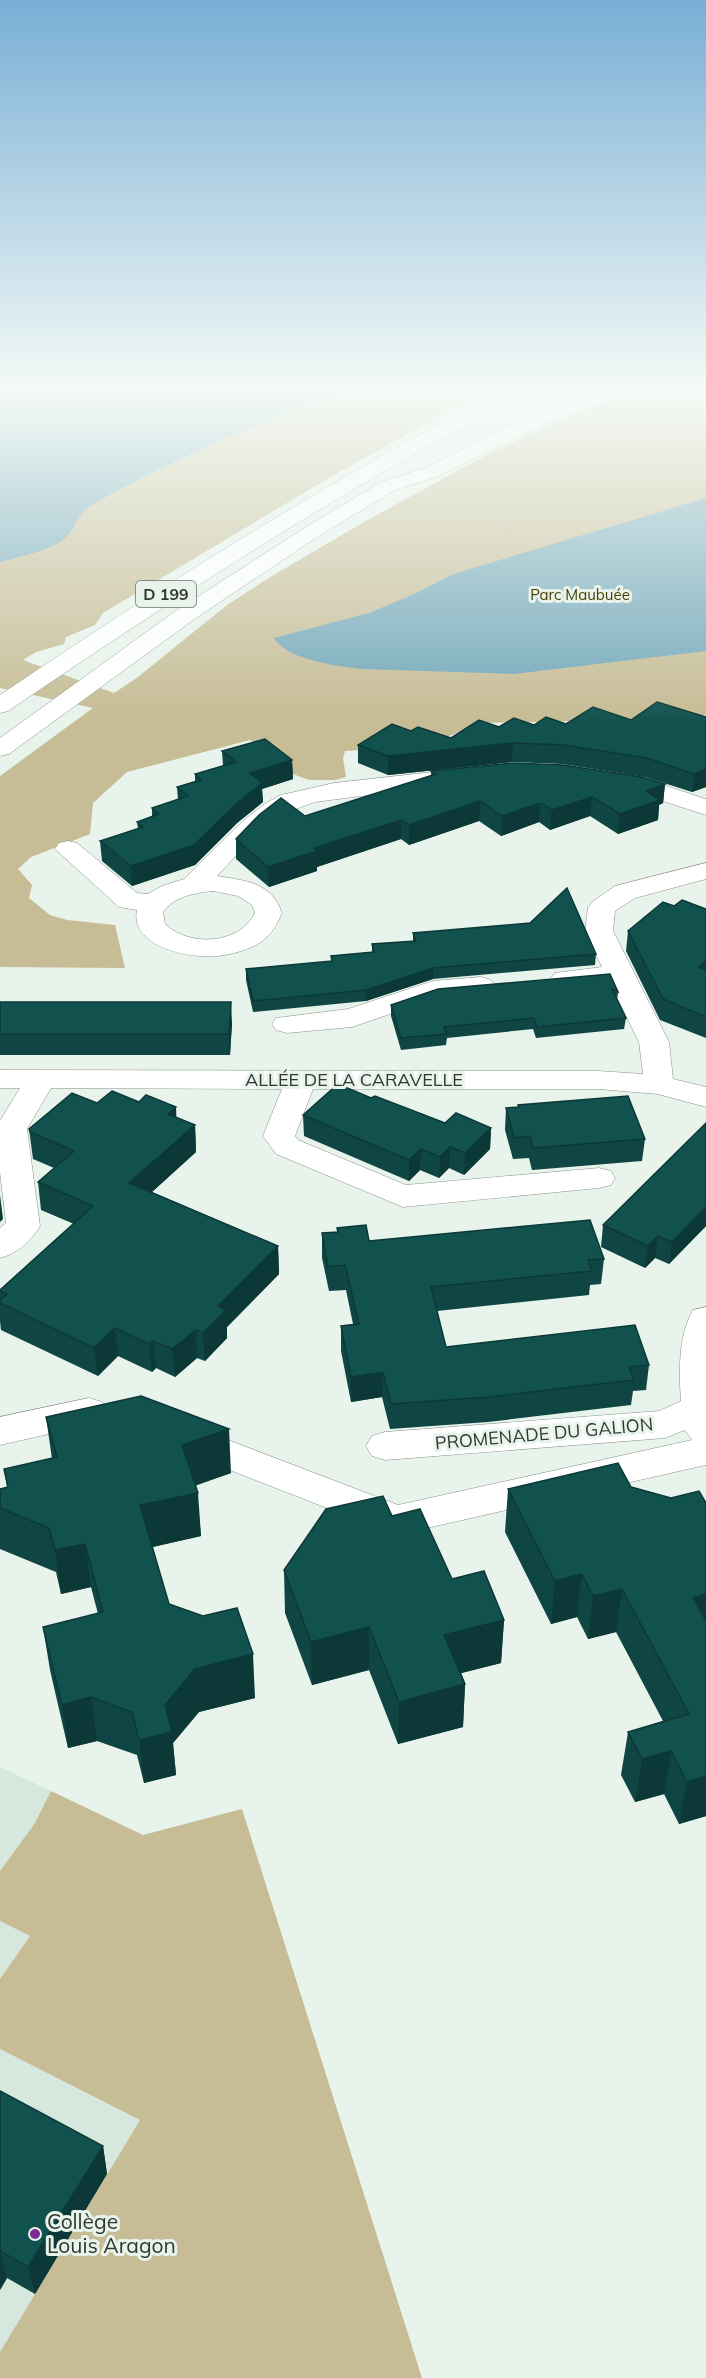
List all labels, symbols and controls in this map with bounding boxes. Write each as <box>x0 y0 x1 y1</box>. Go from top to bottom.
road number: D 199 <box>136 581 196 607</box>
park label: Parc Maubuée <box>530 585 630 604</box>
street label: ALLÉE DE LA CARAVELLE <box>245 1068 463 1091</box>
street label: PROMENADE DU GALION <box>434 1413 654 1454</box>
place label: Collège Louis Aragon <box>47 2208 176 2258</box>
marker: Collège Louis Aragon <box>28 2227 42 2241</box>

